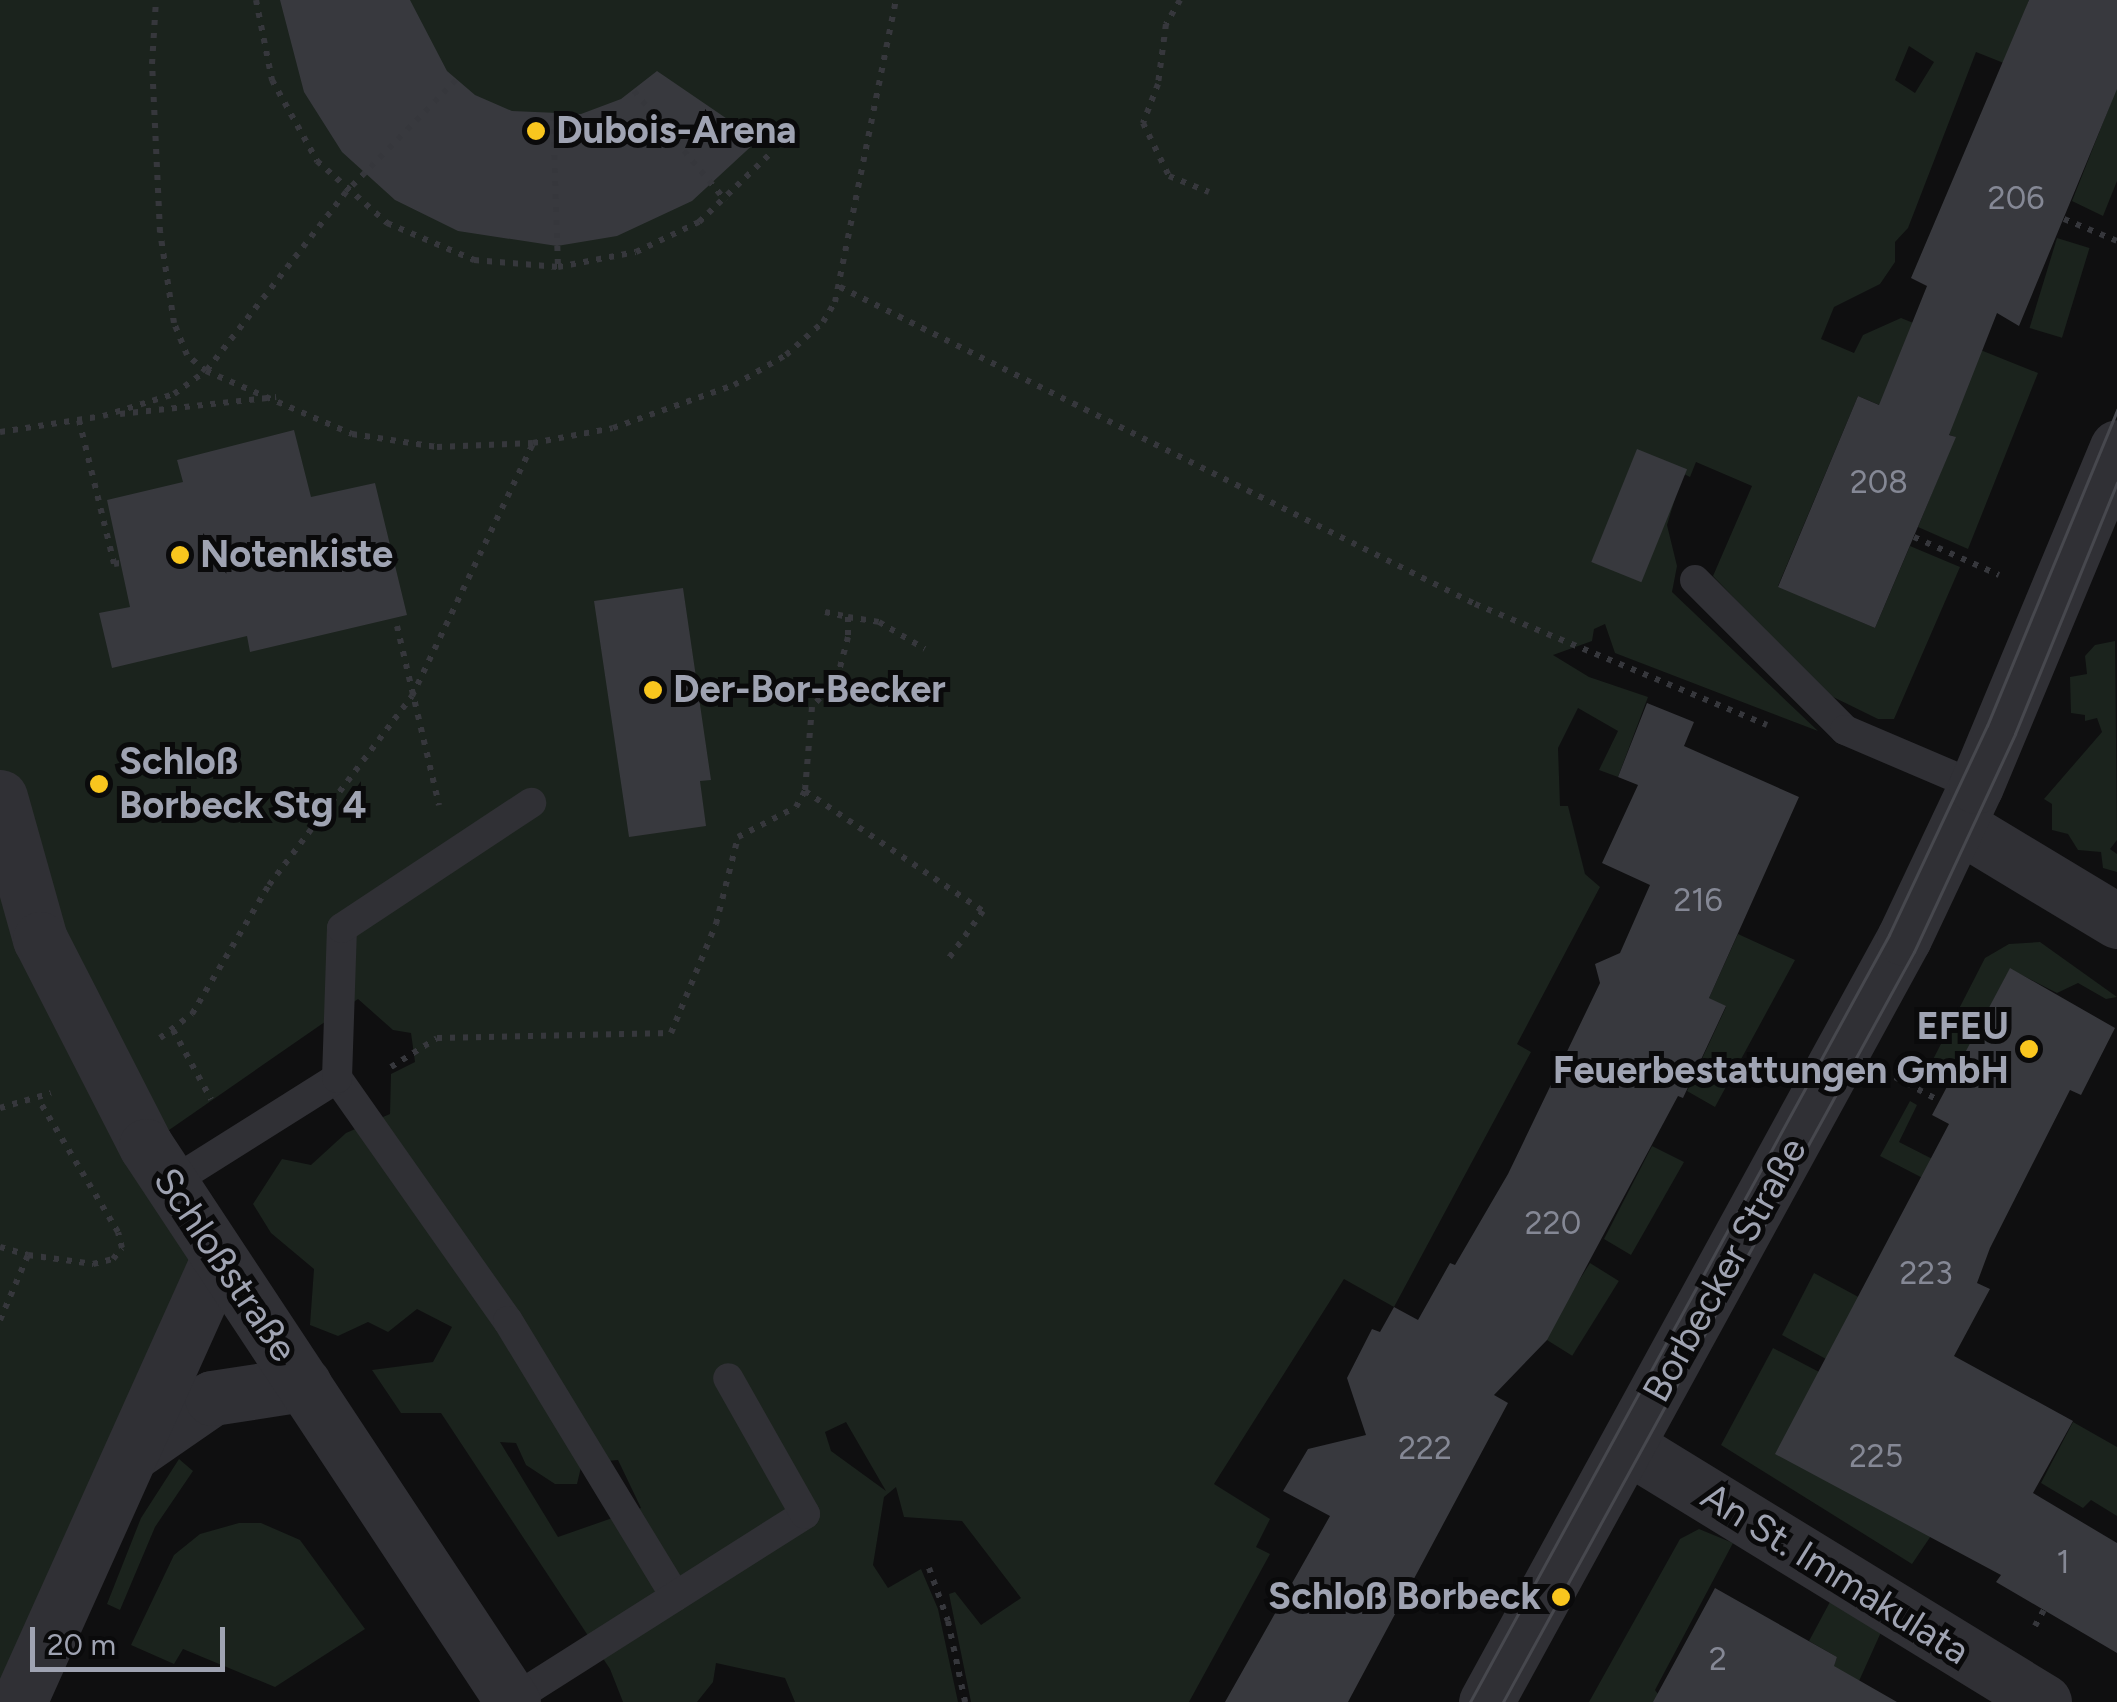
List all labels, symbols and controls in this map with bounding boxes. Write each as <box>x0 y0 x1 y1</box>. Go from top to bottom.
place label: Dubois-Arena <box>556 108 797 154</box>
marker: Dubois-Arena <box>525 120 547 142</box>
house number: 206 <box>1988 179 2044 217</box>
house number: 208 <box>1850 463 1908 501</box>
place label: Notenkiste <box>200 532 393 578</box>
marker: Notenkiste <box>169 544 191 566</box>
place label: Der-Bor-Becker <box>673 667 946 713</box>
marker: Der-Bor-Becker <box>642 679 664 701</box>
place label: Schloß Borbeck Stg 4 <box>119 739 367 828</box>
marker: Schloß Borbeck Stg 4 <box>88 773 110 795</box>
house number: 216 <box>1673 881 1723 919</box>
place label: EFEU Feuerbestattungen GmbH <box>1553 1004 2009 1094</box>
marker: EFEU Feuerbestattungen GmbH <box>2018 1038 2040 1060</box>
street label: Borbecker Straße <box>1634 1130 1816 1410</box>
street label: Schloßstraße <box>144 1160 306 1370</box>
house number: 220 <box>1525 1204 1581 1242</box>
house number: 223 <box>1899 1254 1953 1292</box>
house number: 222 <box>1398 1429 1452 1467</box>
house number: 225 <box>1849 1437 1903 1475</box>
street label: An St. Immakulata <box>1693 1473 1977 1675</box>
house number: 1 <box>2056 1543 2070 1581</box>
place label: Schloß Borbeck <box>1268 1574 1541 1620</box>
marker: Schloß Borbeck <box>1550 1586 1572 1608</box>
scale bar <box>35 1607 230 1669</box>
text: 20 m <box>47 1626 116 1663</box>
house number: 2 <box>1709 1640 1727 1678</box>

